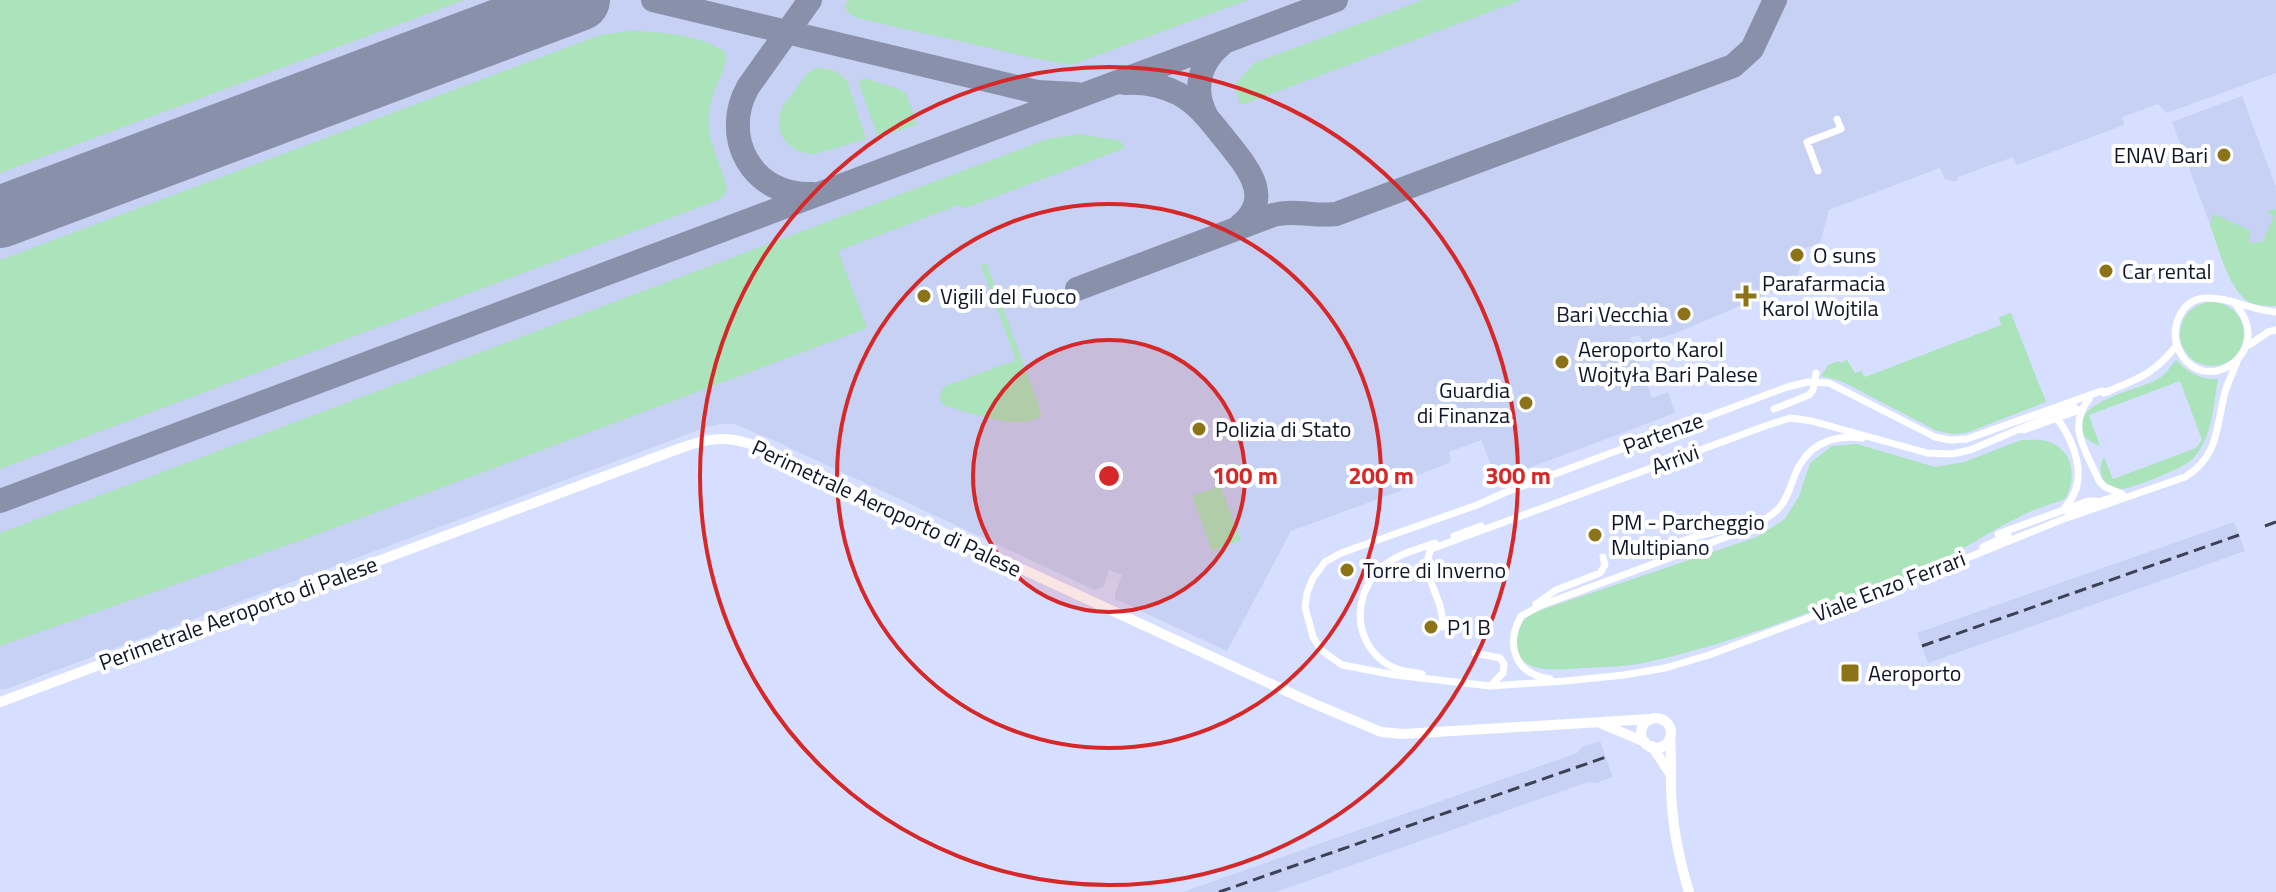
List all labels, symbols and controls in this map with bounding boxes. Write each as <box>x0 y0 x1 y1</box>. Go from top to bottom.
place label: ENAV Bari <box>2114 138 2208 172</box>
marker: ENAV Bari <box>2215 146 2233 164</box>
place label: O suns <box>1813 238 1876 272</box>
marker: O suns <box>1788 246 1806 264</box>
place label: Car rental <box>2122 254 2212 288</box>
marker: Car rental <box>2097 262 2115 280</box>
place label: Parafarmacia Karol Wojtila <box>1762 266 1885 325</box>
place label: Vigili del Fuoco <box>940 279 1077 313</box>
marker: Vigili del Fuoco <box>915 287 933 305</box>
marker: Parafarmacia Karol Wojtila <box>1737 287 1755 305</box>
place label: Bari Vecchia <box>1556 297 1668 331</box>
marker: Bari Vecchia <box>1675 305 1693 323</box>
place label: Aeroporto Karol Wojtyła Bari Palese <box>1578 332 1758 391</box>
marker: Aeroporto Karol Wojtyła Bari Palese <box>1553 353 1571 371</box>
place label: Guardia di Finanza <box>1417 373 1510 432</box>
marker: Guardia di Finanza <box>1517 394 1535 412</box>
street label: Partenze <box>1618 403 1708 463</box>
place label: Polizia di Stato <box>1215 412 1351 446</box>
marker: Polizia di Stato <box>1190 420 1208 438</box>
street label: Perimetrale Aeroporto di Palese <box>746 430 1028 586</box>
street label: Arrivi <box>1646 435 1704 483</box>
text: 100 m <box>1212 457 1278 493</box>
text: 200 m <box>1348 457 1414 493</box>
text: 300 m <box>1485 457 1551 493</box>
centre of rings <box>1095 462 1123 490</box>
place label: PM - Parcheggio Multipiano <box>1611 505 1765 564</box>
marker: PM - Parcheggio Multipiano <box>1586 526 1604 544</box>
street label: Viale Enzo Ferrari <box>1808 541 1970 631</box>
street label: Perimetrale Aeroporto di Palese <box>94 547 382 679</box>
place label: Torre di Inverno <box>1363 553 1506 587</box>
marker: Torre di Inverno <box>1338 561 1356 579</box>
place label: P1 B <box>1447 610 1491 644</box>
marker: P1 B <box>1422 618 1440 636</box>
place label: Aeroporto <box>1868 656 1961 690</box>
marker: Aeroporto <box>1839 662 1861 684</box>

